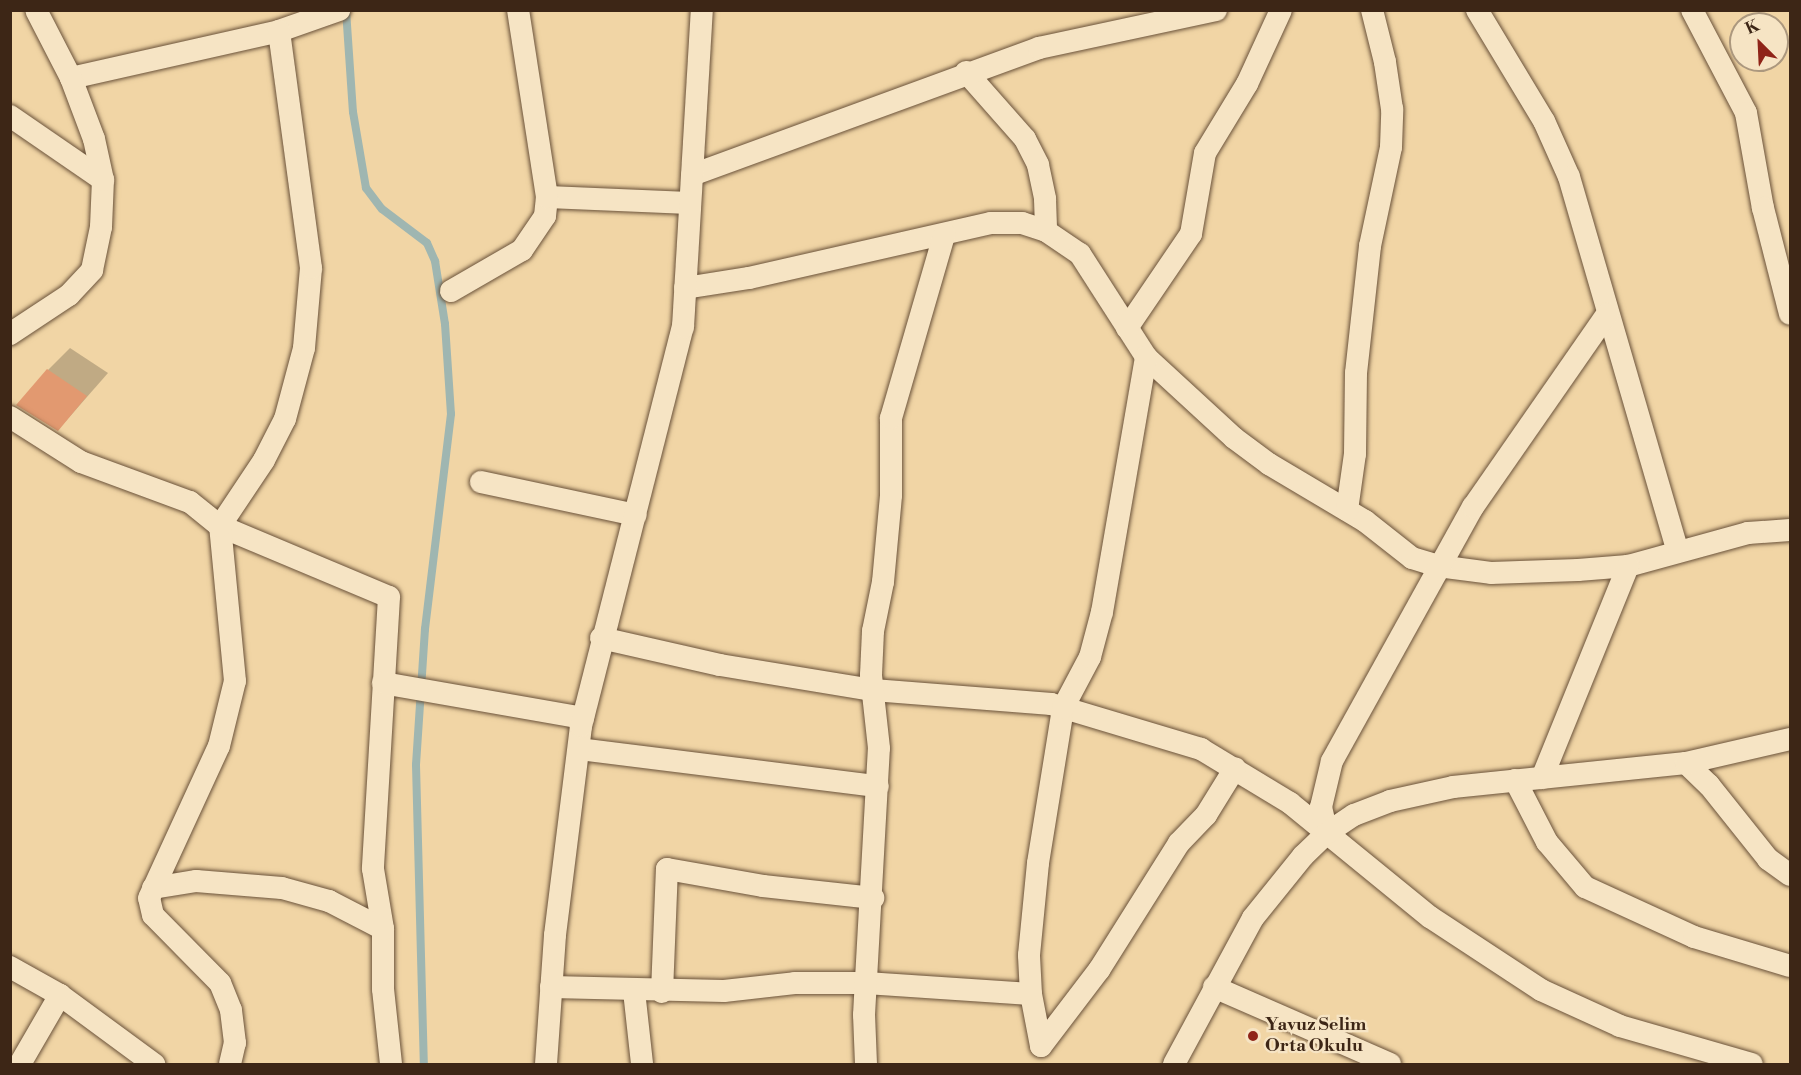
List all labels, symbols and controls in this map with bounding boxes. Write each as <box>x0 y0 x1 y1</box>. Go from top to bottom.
north arrow <box>1729 12 1789 72</box>
text: K <box>1742 16 1762 39</box>
place label: Yavuz Selim Orta Okulu <box>1265 1015 1366 1058</box>
marker: Yavuz Selim Orta Okulu <box>1246 1029 1260 1043</box>

